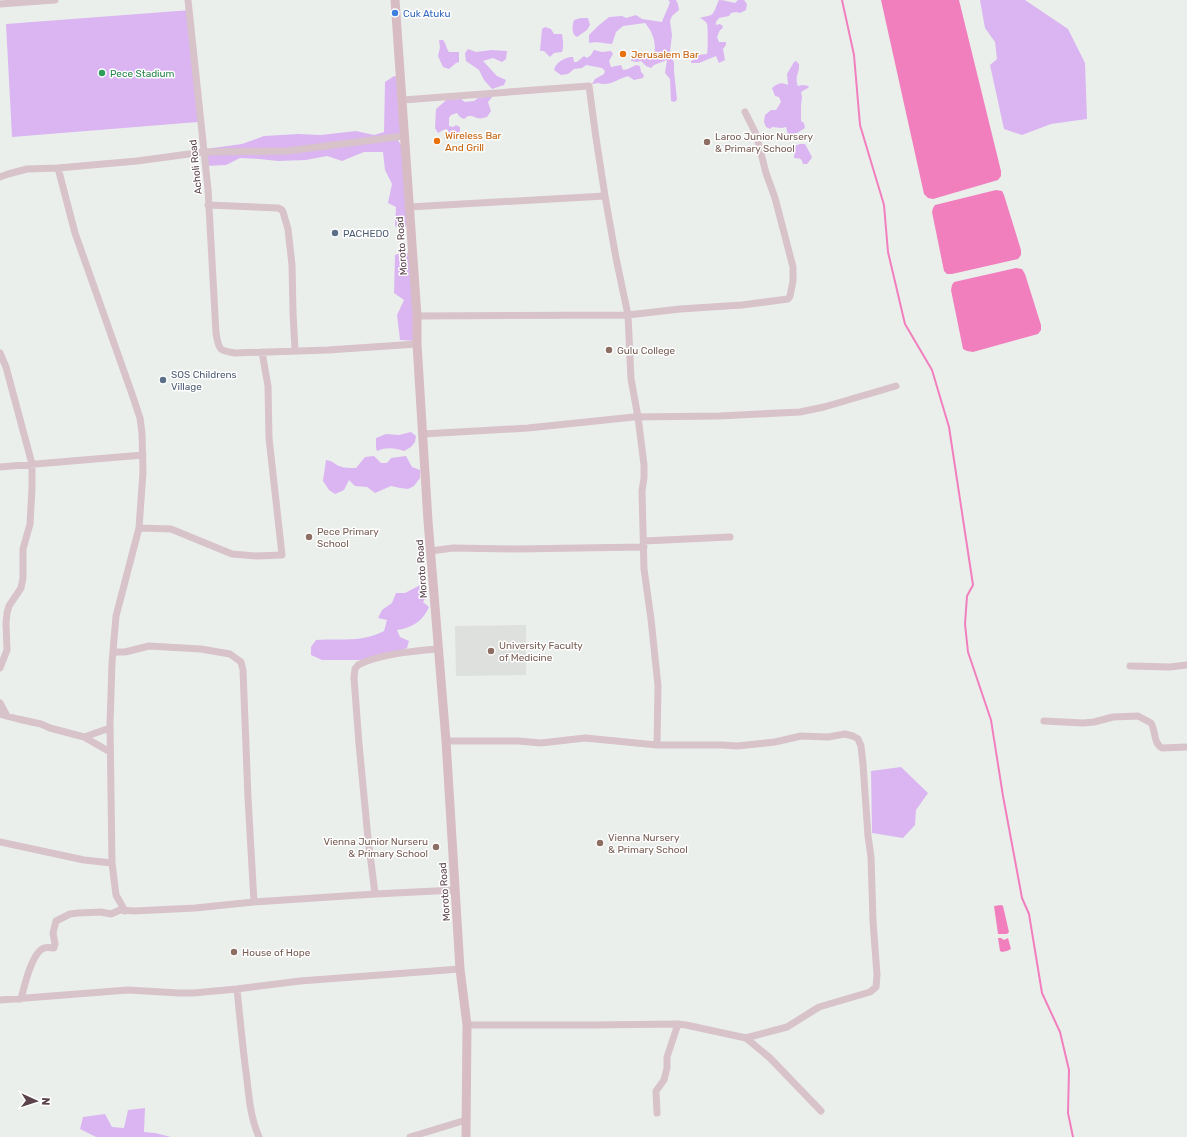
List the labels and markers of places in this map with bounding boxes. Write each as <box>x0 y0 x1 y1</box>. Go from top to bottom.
marker: Cuk Atuku <box>390 8 400 18</box>
place label: Cuk Atuku <box>403 8 450 20</box>
marker: Jerusalem Bar <box>618 49 628 59</box>
place label: Jerusalem Bar <box>631 49 699 61</box>
marker: Pece Stadium <box>97 68 107 78</box>
place label: Pece Stadium <box>110 68 175 80</box>
place label: Wireless Bar And Grill <box>445 130 502 154</box>
place label: Laroo Junior Nursery & Primary School <box>715 131 814 155</box>
marker: Wireless Bar And Grill <box>432 136 442 146</box>
marker: Laroo Junior Nursery & Primary School <box>702 137 712 147</box>
marker: PACHEDO <box>330 228 340 238</box>
place label: PACHEDO <box>343 228 389 240</box>
marker: Gulu College <box>604 345 614 355</box>
place label: Gulu College <box>617 345 676 357</box>
place label: SOS Childrens Village <box>171 369 237 393</box>
marker: SOS Childrens Village <box>158 375 168 385</box>
place label: Pece Primary School <box>317 526 379 550</box>
marker: Pece Primary School <box>304 532 314 542</box>
place label: University Faculty of Medicine <box>499 640 583 664</box>
marker: University Faculty of Medicine <box>486 646 496 656</box>
place label: Vienna Nursery & Primary School <box>608 832 688 856</box>
place label: Vienna Junior Nurseru & Primary School <box>324 836 428 860</box>
marker: Vienna Nursery & Primary School <box>595 838 605 848</box>
marker: Vienna Junior Nurseru & Primary School <box>431 842 441 852</box>
marker: House of Hope <box>229 947 239 957</box>
place label: House of Hope <box>242 947 311 959</box>

